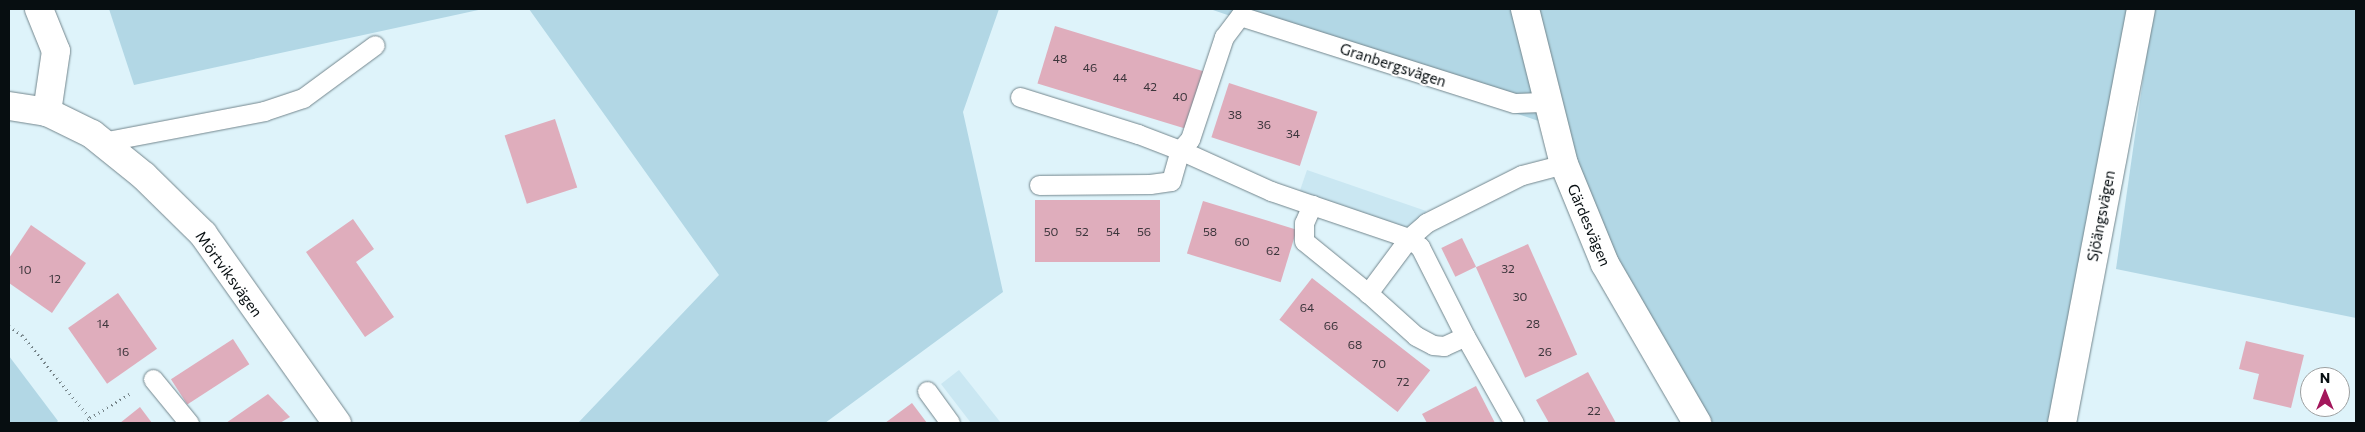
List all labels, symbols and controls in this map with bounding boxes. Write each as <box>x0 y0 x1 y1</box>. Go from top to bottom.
street label: Granbergsvägen <box>1338 39 1448 91</box>
house number: 48 <box>1053 52 1067 66</box>
house number: 46 <box>1083 61 1097 75</box>
house number: 44 <box>1113 71 1127 85</box>
house number: 42 <box>1143 80 1157 94</box>
house number: 40 <box>1172 90 1188 104</box>
house number: 38 <box>1228 108 1242 122</box>
house number: 36 <box>1257 118 1271 132</box>
house number: 34 <box>1286 127 1300 141</box>
street label: Sjöängsvägen <box>2083 169 2119 263</box>
street label: Gärdesvägen <box>1564 181 1614 269</box>
house number: 50 <box>1044 225 1058 239</box>
house number: 52 <box>1075 225 1089 239</box>
house number: 54 <box>1106 225 1120 239</box>
house number: 56 <box>1137 225 1151 239</box>
house number: 58 <box>1203 225 1217 239</box>
street label: Mörtviksvägen <box>192 228 266 320</box>
house number: 60 <box>1234 235 1250 249</box>
house number: 62 <box>1266 244 1280 258</box>
house number: 32 <box>1501 262 1515 276</box>
house number: 10 <box>19 263 31 277</box>
house number: 12 <box>49 272 61 286</box>
house number: 30 <box>1513 290 1527 304</box>
house number: 64 <box>1300 301 1314 315</box>
house number: 14 <box>97 317 109 331</box>
house number: 28 <box>1526 317 1540 331</box>
house number: 66 <box>1324 319 1338 333</box>
house number: 68 <box>1348 338 1362 352</box>
house number: 16 <box>117 345 129 359</box>
house number: 26 <box>1538 345 1552 359</box>
house number: 70 <box>1372 357 1386 371</box>
north arrow <box>2300 367 2350 417</box>
text: N <box>2320 369 2330 386</box>
house number: 72 <box>1397 375 1409 389</box>
house number: 22 <box>1587 404 1601 418</box>

